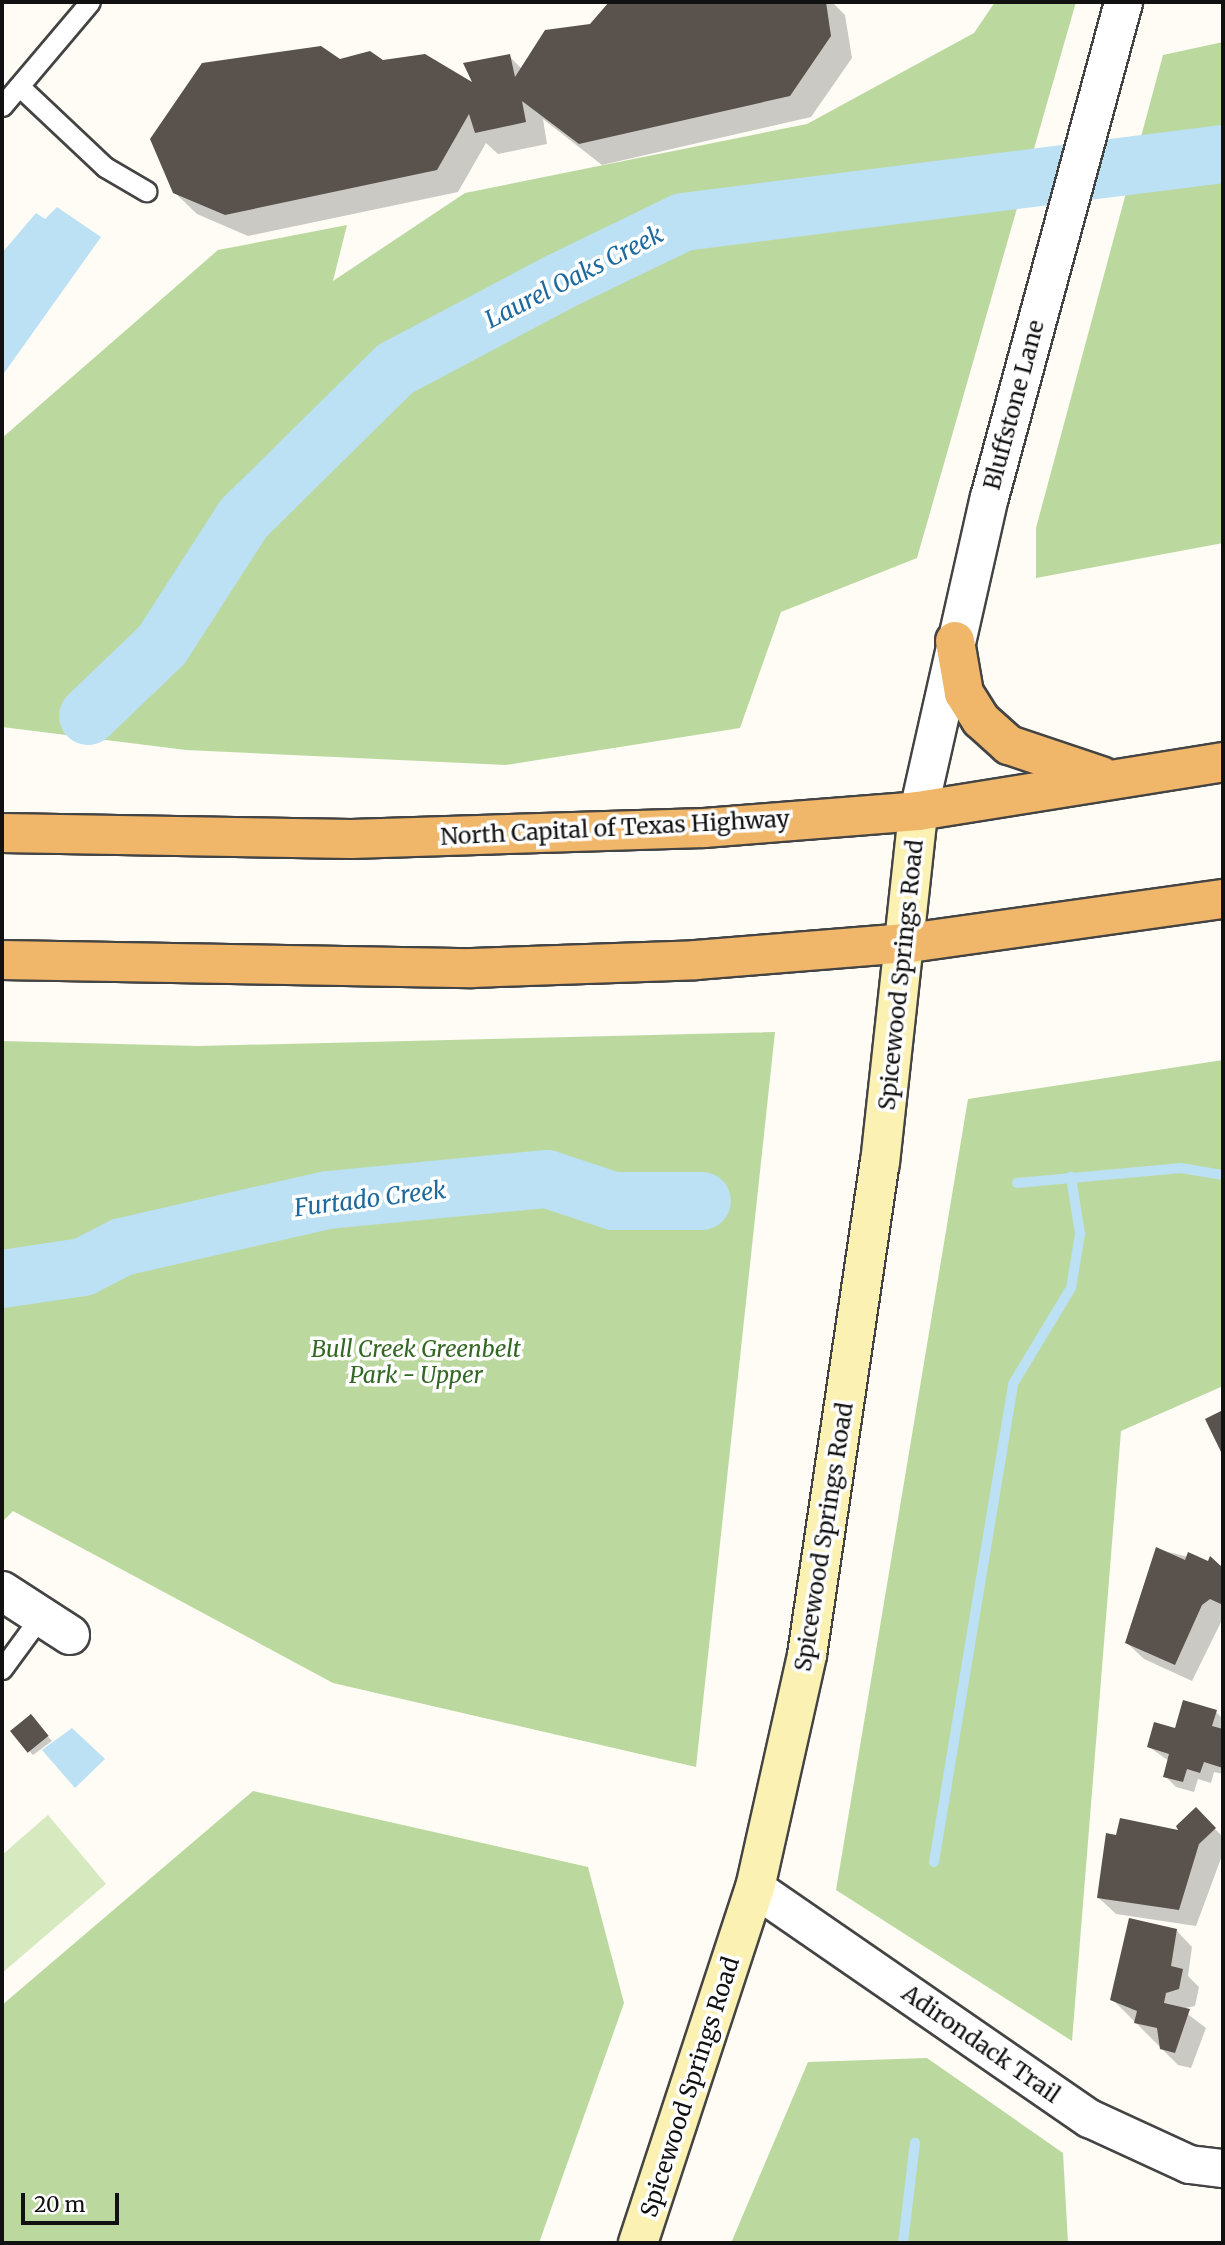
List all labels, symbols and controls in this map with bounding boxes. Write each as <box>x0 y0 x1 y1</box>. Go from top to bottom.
water label: Laurel Oaks Creek <box>480 220 668 334</box>
street label: Bluffstone Lane <box>978 317 1050 493</box>
street label: North Capital of Texas Highway <box>440 805 790 851</box>
street label: Spicewood Springs Road <box>873 838 929 1112</box>
water label: Furtado Creek <box>293 1175 447 1223</box>
park label: Bull Creek Greenbelt Park - Upper <box>311 1335 521 1389</box>
street label: Spicewood Springs Road <box>789 1401 859 1673</box>
street label: Spicewood Springs Road <box>635 1953 745 2221</box>
street label: Adirondack Trail <box>897 1979 1065 2109</box>
scale bar <box>24 2178 122 2222</box>
text: 20 m <box>34 2191 85 2218</box>

